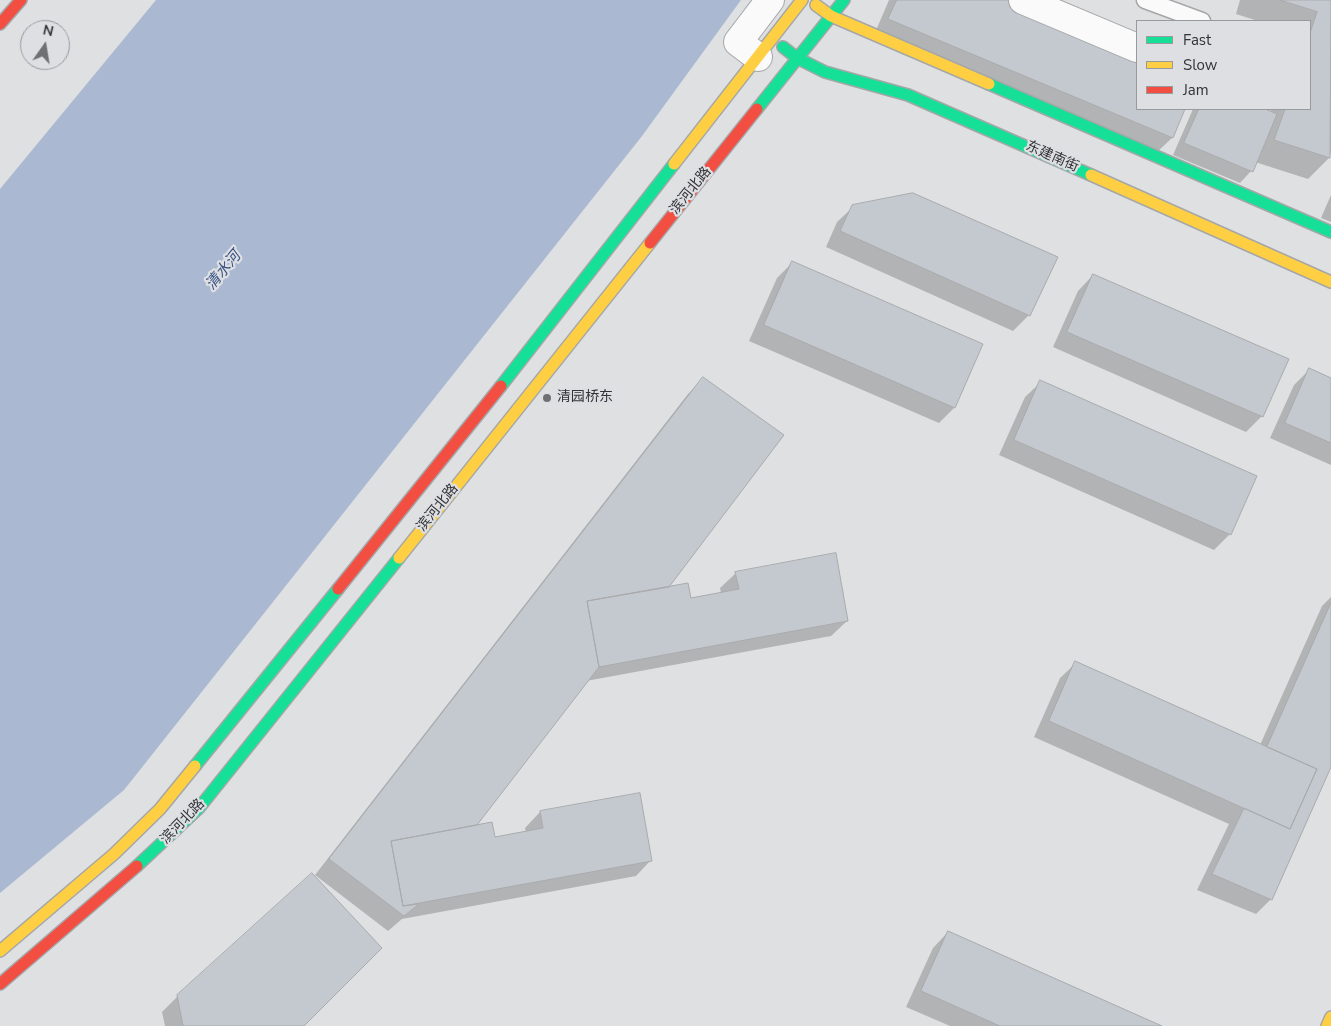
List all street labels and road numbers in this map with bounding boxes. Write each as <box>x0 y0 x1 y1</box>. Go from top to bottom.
street label: 东建南街 <box>1023 138 1081 176</box>
street label: 滨河北路 <box>667 164 715 218</box>
street label: 滨河北路 <box>414 481 462 535</box>
street label: 滨河北路 <box>158 796 208 848</box>

